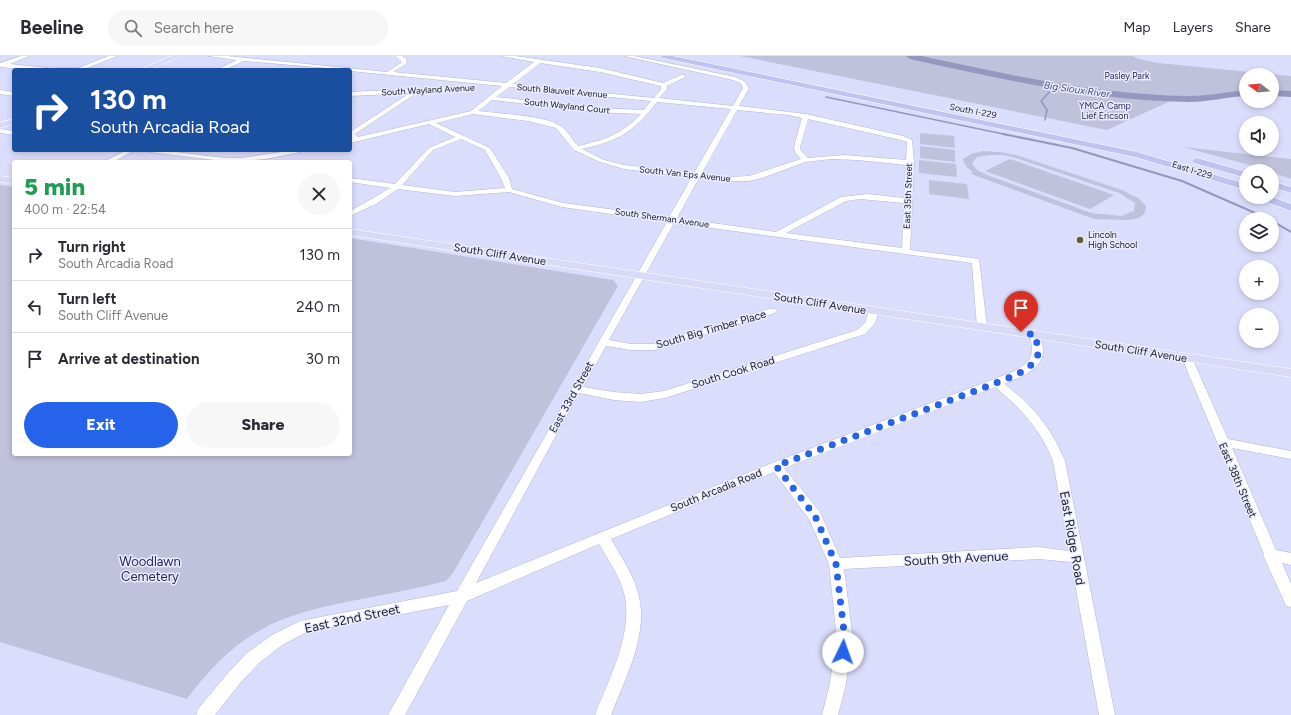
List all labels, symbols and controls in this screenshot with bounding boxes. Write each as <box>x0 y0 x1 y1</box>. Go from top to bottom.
search box <box>108 10 388 46</box>
text: Beeline <box>20 16 84 39</box>
icon: search <box>122 17 144 39</box>
text: Search here <box>154 19 234 37</box>
text: Map <box>1123 19 1151 36</box>
text: Layers <box>1173 19 1213 36</box>
text: Share <box>1235 19 1271 36</box>
north arrow <box>1239 68 1279 108</box>
map controls <box>1239 68 1279 348</box>
park label: Pasley Park <box>1105 70 1150 81</box>
water label: Big Sioux River <box>1043 78 1111 101</box>
street label: South Blauvelt Avenue <box>516 81 608 100</box>
text: 130 m <box>90 82 167 116</box>
street label: South Wayland Avenue <box>381 82 475 97</box>
icon: right <box>24 84 76 136</box>
street label: South Wayland Court <box>524 96 611 116</box>
park label: YMCA Camp Lief Ericson <box>1079 100 1131 121</box>
street label: South I-229 <box>949 101 998 120</box>
text: South Arcadia Road <box>90 116 250 138</box>
button: sound <box>1239 116 1279 156</box>
street label: East I-229 <box>1171 158 1213 181</box>
street label: East 35th Street <box>901 162 914 229</box>
street label: South Van Eps Avenue <box>639 163 731 184</box>
button: search <box>1239 164 1279 204</box>
text: 5 min <box>24 172 85 201</box>
button: close <box>298 173 340 215</box>
text: 400 m · 22:54 <box>24 202 106 217</box>
street label: South Sherman Avenue <box>614 205 710 230</box>
button: layers <box>1239 212 1279 252</box>
place label: Lincoln High School <box>1088 229 1137 250</box>
marker: Lincoln High School <box>1075 235 1085 245</box>
text: Turn right <box>58 238 126 256</box>
street label: South Cliff Avenue <box>453 241 547 268</box>
icon: right <box>24 244 46 266</box>
text: 130 m <box>300 246 340 264</box>
text: South Arcadia Road <box>58 256 173 271</box>
button: + <box>1239 260 1279 300</box>
text: Turn left <box>58 290 116 308</box>
street label: South Cliff Avenue <box>773 290 867 317</box>
pin <box>1004 291 1038 332</box>
icon: left <box>24 296 46 318</box>
icon: arrive <box>1010 297 1032 319</box>
text: 240 m <box>296 298 340 316</box>
text: South Cliff Avenue <box>58 308 168 323</box>
street label: South Big Timber Place <box>655 308 768 351</box>
button: − <box>1239 308 1279 348</box>
street label: South Cliff Avenue <box>1094 338 1188 365</box>
icon: arrive <box>24 348 46 370</box>
text: Arrive at destination <box>58 350 199 368</box>
text: 30 m <box>306 350 340 368</box>
street label: South Cook Road <box>690 354 776 391</box>
street label: East 33rd Street <box>546 359 596 435</box>
button: Exit <box>24 402 178 448</box>
button: Share <box>186 402 340 448</box>
street label: East 38th Street <box>1216 441 1259 520</box>
street label: South Arcadia Road <box>668 466 764 515</box>
street label: East Ridge Road <box>1057 490 1088 586</box>
street label: South 9th Avenue <box>903 548 1009 569</box>
park label: Woodlawn Cemetery <box>119 554 181 584</box>
street label: East 32nd Street <box>303 601 401 636</box>
position arrow <box>822 631 864 673</box>

